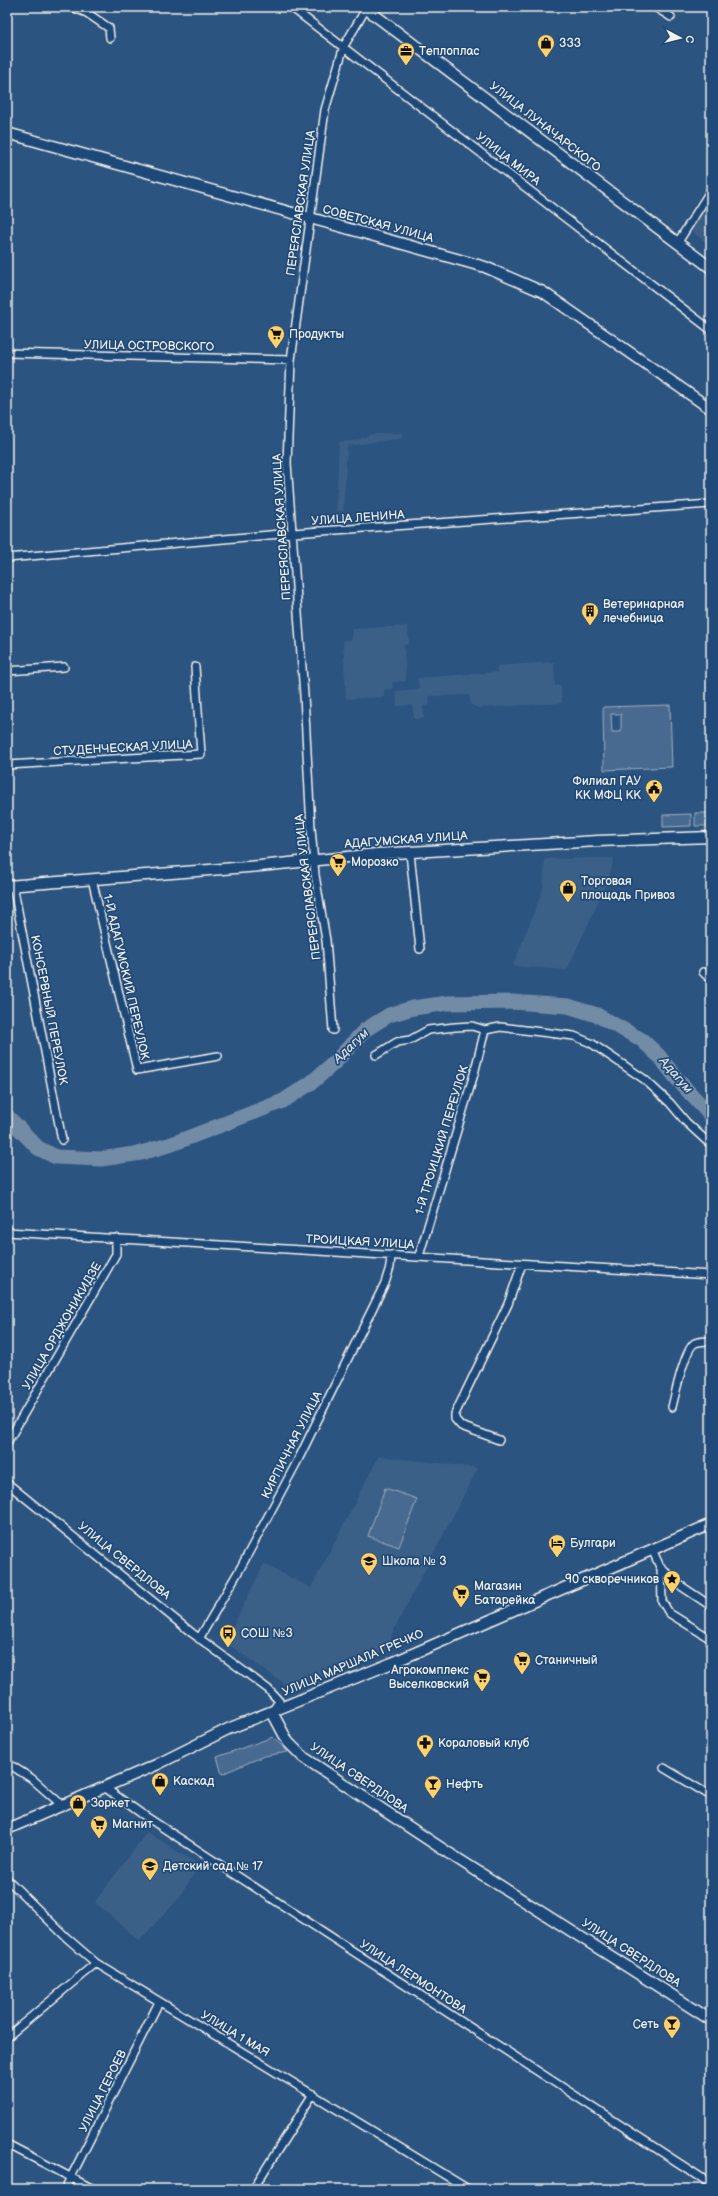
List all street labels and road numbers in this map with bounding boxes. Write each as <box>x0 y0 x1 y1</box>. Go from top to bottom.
street label: УЛИЦА ЛУНАЧАРСКОГО <box>486 79 604 175</box>
street label: ПЕРЕЯСЛАВСКАЯ УЛИЦА <box>283 129 319 277</box>
street label: УЛИЦА МИРА <box>473 129 544 189</box>
street label: СОВЕТСКАЯ УЛИЦА <box>321 202 436 246</box>
street label: УЛИЦА ОСТРОВСКОГО <box>84 337 215 355</box>
street label: ПЕРЕЯСЛАВСКАЯ УЛИЦА <box>269 453 295 601</box>
street label: УЛИЦА ЛЕНИНА <box>311 507 406 529</box>
street label: СТУДЕНЧЕСКАЯ УЛИЦА <box>53 737 194 759</box>
street label: ПЕРЕЯСЛАВСКАЯ УЛИЦА <box>292 813 324 961</box>
street label: АДАГУМСКАЯ УЛИЦА <box>343 828 469 852</box>
street label: 1-Й АДАГУМСКИЙ ПЕРЕУЛОК <box>100 893 152 1062</box>
street label: КОНСЕРВНЫЙ ПЕРЕУЛОК <box>27 934 71 1086</box>
street label: 1-Й ТРОИЦКИЙ ПЕРЕУЛОК <box>412 1063 472 1216</box>
street label: ТРОИЦКАЯ УЛИЦА <box>305 1232 415 1252</box>
street label: УЛИЦА ОРДЖОНИКИДЗЕ <box>19 1259 105 1393</box>
street label: КИРПИЧНАЯ УЛИЦА <box>258 1388 326 1501</box>
street label: УЛИЦА СВЕРДЛОВА <box>75 1519 174 1603</box>
street label: УЛИЦА МАРШАЛА ГРЕЧКО <box>280 1626 426 1700</box>
street label: УЛИЦА СВЕРДЛОВА <box>307 1740 411 1817</box>
street label: УЛИЦА СВЕРДЛОВА <box>579 1915 684 1991</box>
street label: УЛИЦА ЛЕРМОНТОВА <box>357 1937 470 2018</box>
street label: УЛИЦА 1 МАЯ <box>198 2008 272 2060</box>
street label: УЛИЦА ГЕРОЕВ <box>76 2047 130 2135</box>

